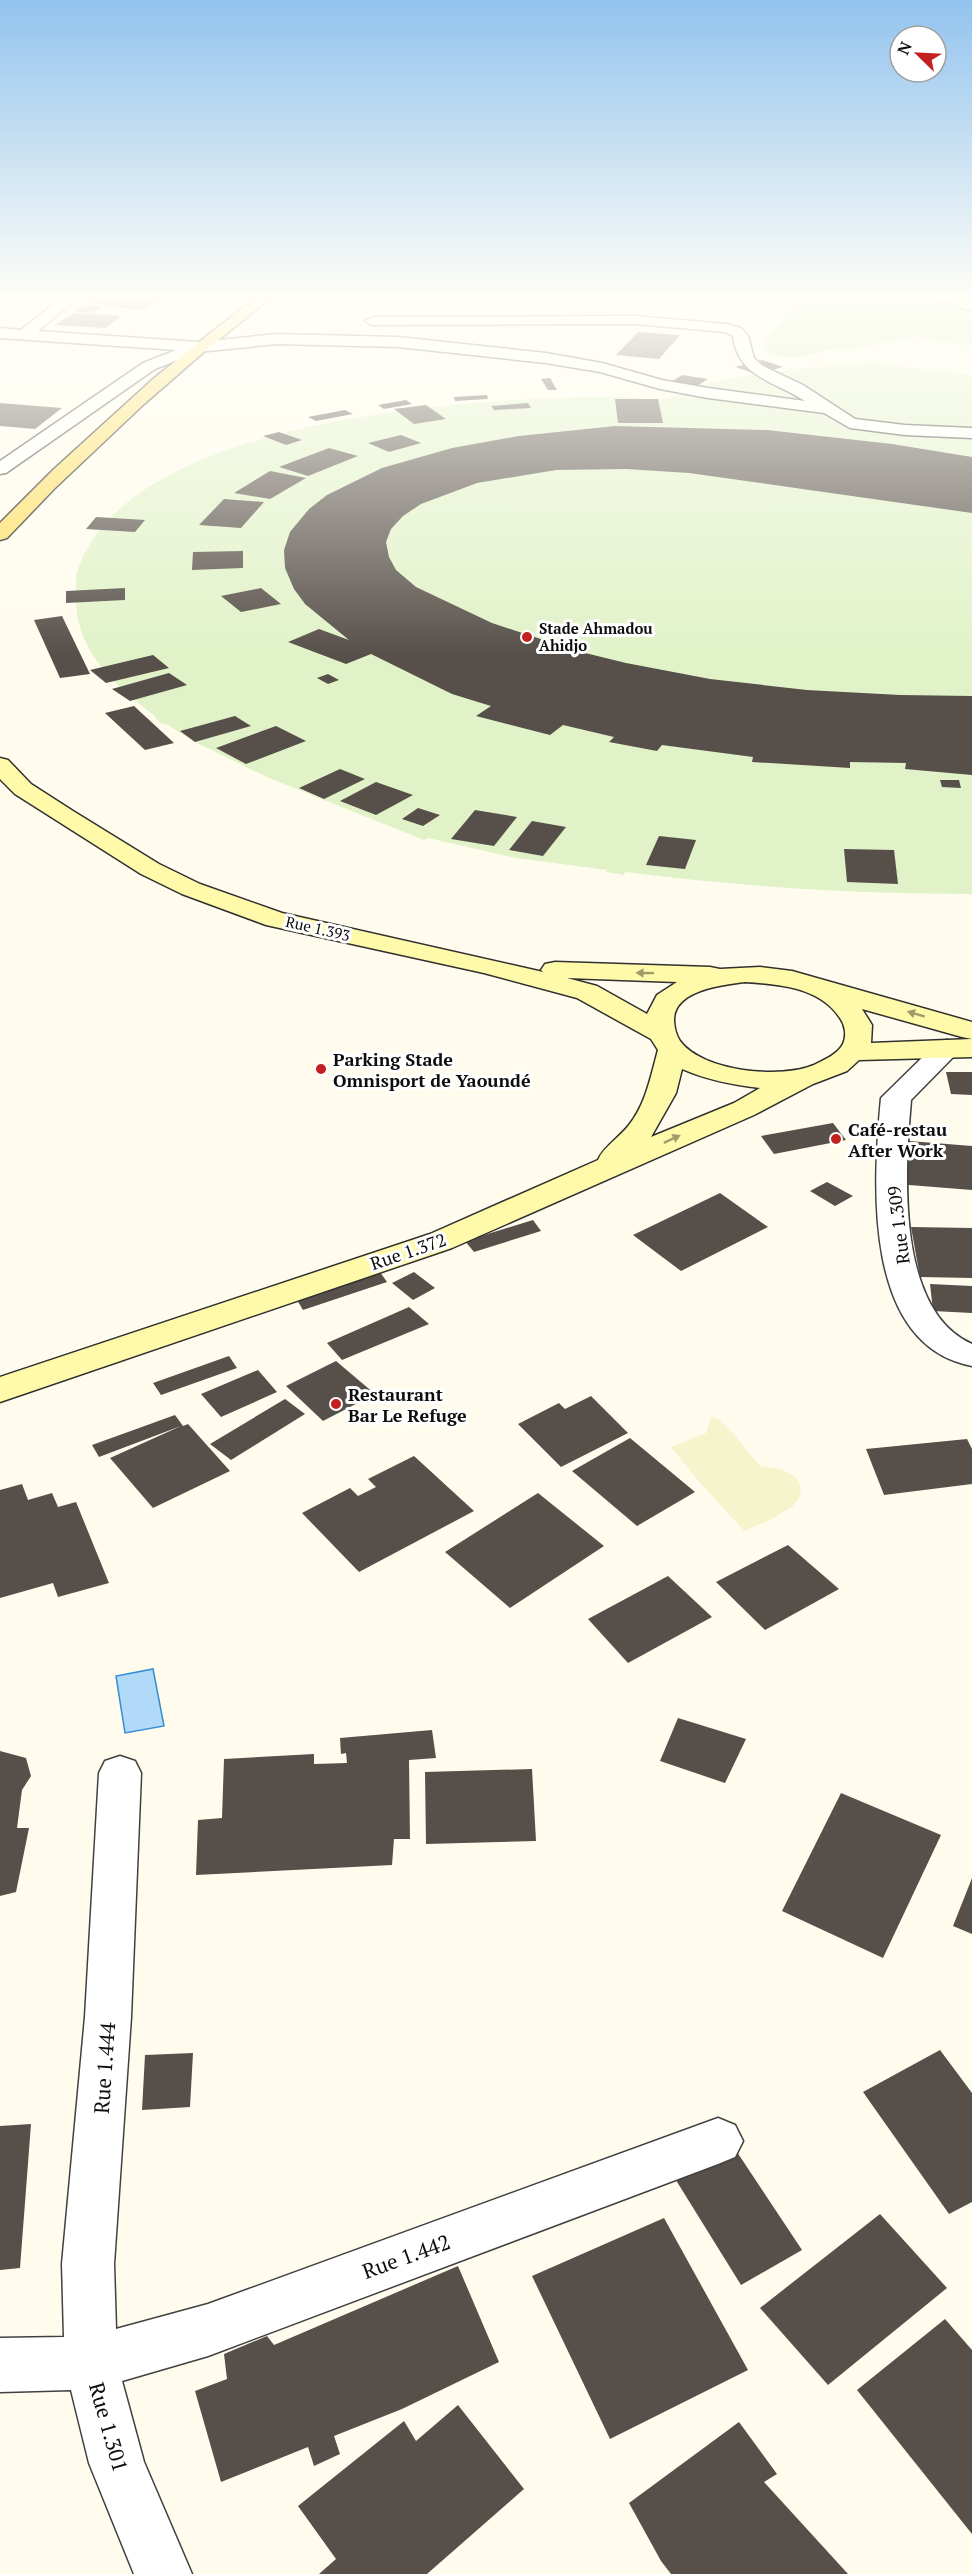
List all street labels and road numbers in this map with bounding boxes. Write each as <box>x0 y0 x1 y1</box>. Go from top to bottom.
street label: Rue 1.393 <box>284 911 352 945</box>
street label: Rue 1.309 <box>881 1185 915 1265</box>
street label: Rue 1.372 <box>367 1227 449 1275</box>
street label: Rue 1.444 <box>87 2020 121 2115</box>
street label: Rue 1.442 <box>358 2227 454 2285</box>
street label: Rue 1.301 <box>83 2379 135 2475</box>

